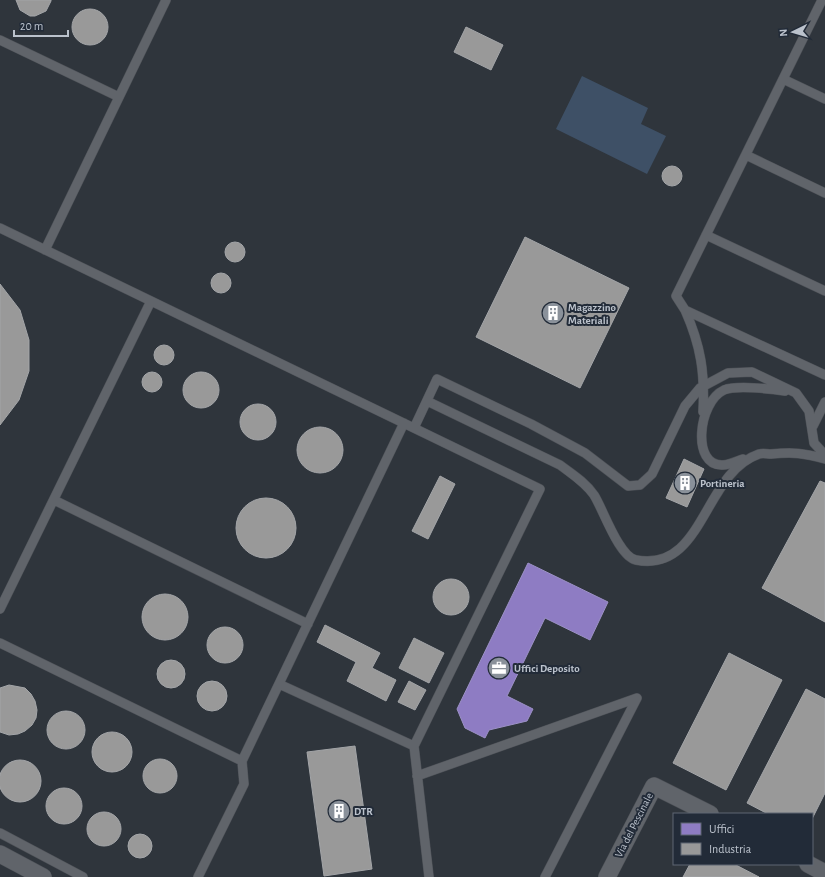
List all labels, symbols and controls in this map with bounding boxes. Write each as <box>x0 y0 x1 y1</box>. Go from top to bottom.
scale bar <box>14 12 68 38</box>
north arrow <box>773 12 813 52</box>
text: 20 m <box>20 20 43 32</box>
text: N <box>778 29 789 37</box>
building icon: Magazzino Materiali <box>540 300 566 326</box>
place label: Magazzino Materiali <box>568 302 617 326</box>
building icon: Portineria <box>672 470 698 496</box>
place label: Portineria <box>700 478 745 489</box>
office icon: Uffici Deposito <box>486 655 512 681</box>
place label: Uffici Deposito <box>514 663 580 674</box>
street label: Via del Pescinale <box>613 791 655 859</box>
building icon: DTR <box>326 798 352 824</box>
place label: DTR <box>354 806 373 817</box>
legend <box>673 813 813 865</box>
text: Uffici <box>709 823 734 835</box>
text: Industria <box>709 843 752 855</box>

